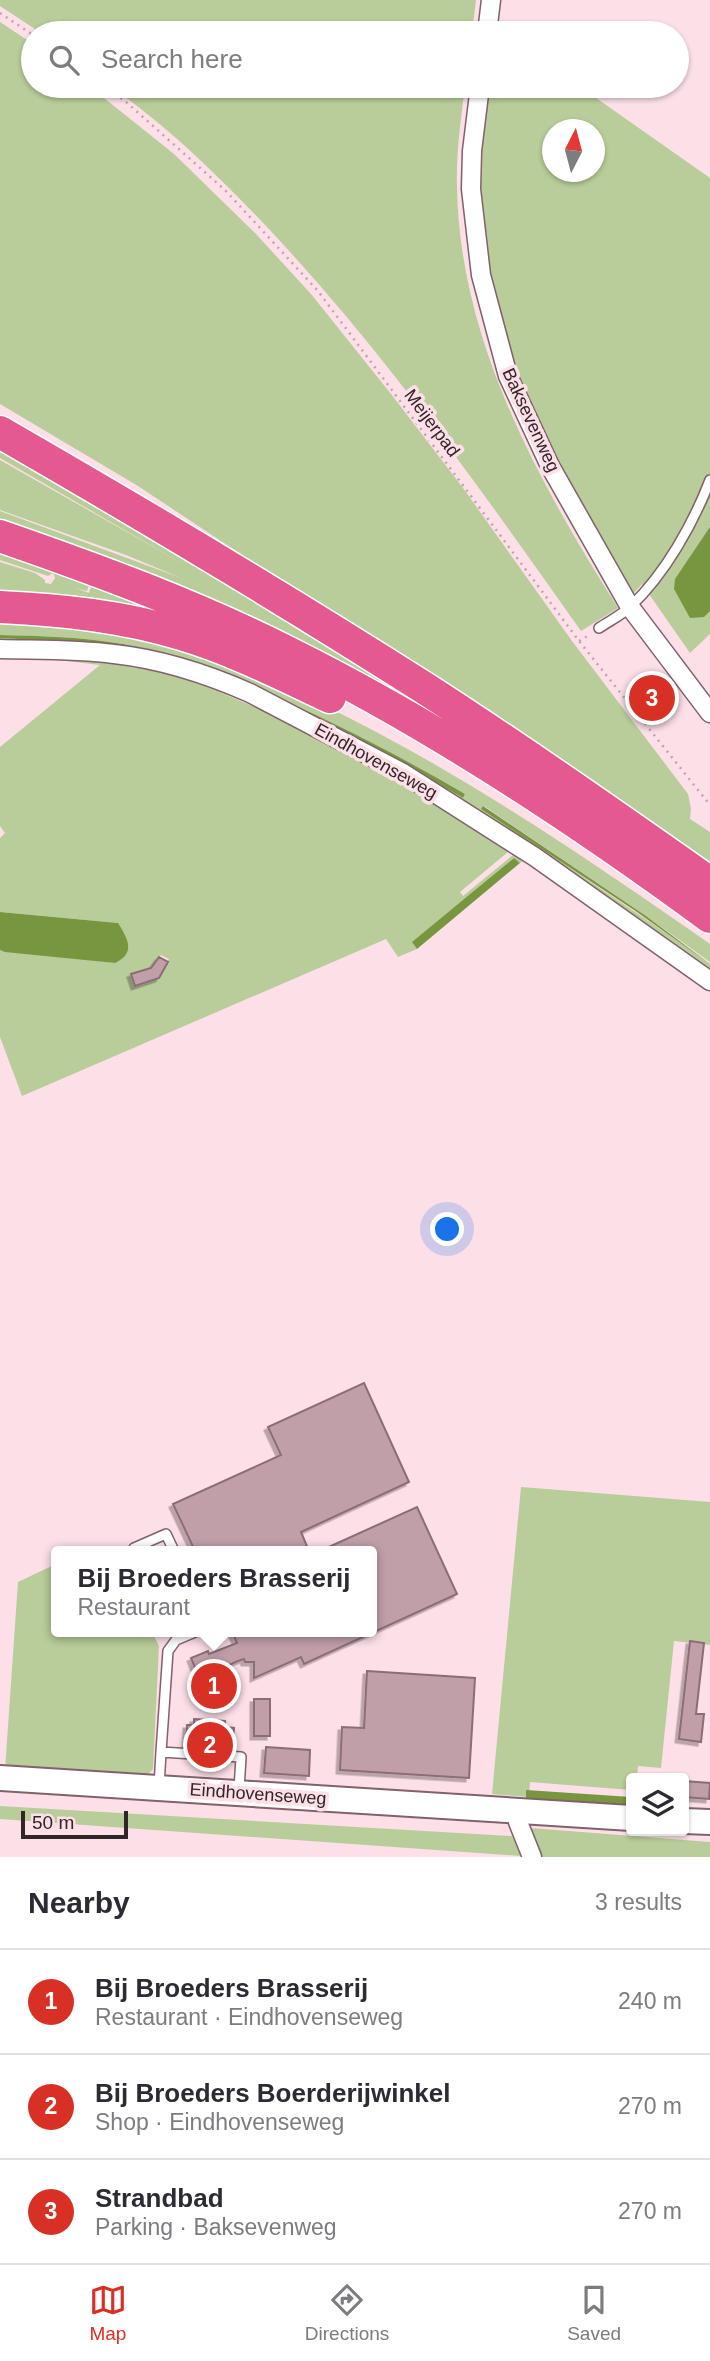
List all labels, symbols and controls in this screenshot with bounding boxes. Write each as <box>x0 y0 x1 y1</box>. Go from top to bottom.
search box <box>21 21 689 98</box>
icon: search <box>45 41 83 79</box>
text: Search here <box>101 44 243 74</box>
north arrow <box>542 119 605 182</box>
street label: Baksevenweg <box>498 365 564 475</box>
street label: Meijerpad <box>400 385 464 461</box>
pin: 3 <box>629 672 675 724</box>
street label: Eindhovenseweg <box>311 719 441 803</box>
your location <box>430 1212 464 1246</box>
popup <box>51 1546 377 1637</box>
text: Bij Broeders Brasserij <box>77 1563 351 1593</box>
text: Restaurant <box>77 1594 190 1620</box>
pin: 1 <box>191 1660 237 1712</box>
pin: 2 <box>187 1719 233 1771</box>
map controls <box>626 1773 689 1836</box>
button: layers <box>626 1773 689 1836</box>
street label: Eindhovenseweg <box>189 1779 327 1809</box>
scale bar <box>21 1808 128 1840</box>
text: 50 m <box>32 1812 74 1833</box>
text: Nearby <box>28 1886 130 1919</box>
text: 3 results <box>595 1889 682 1915</box>
text: Bij Broeders Brasserij <box>95 1973 368 2003</box>
text: 1 <box>45 1988 57 2014</box>
text: 240 m <box>618 1988 682 2014</box>
text: Restaurant · Eindhovenseweg <box>95 2004 403 2030</box>
text: Bij Broeders Boerderijwinkel <box>95 2078 450 2108</box>
text: 2 <box>45 2093 57 2119</box>
text: 270 m <box>618 2093 682 2119</box>
text: Shop · Eindhovenseweg <box>95 2109 344 2135</box>
text: Strandbad <box>95 2183 224 2213</box>
text: 3 <box>45 2198 57 2224</box>
text: 270 m <box>618 2198 682 2224</box>
text: Parking · Baksevenweg <box>95 2214 337 2240</box>
tab: Map <box>89 2281 127 2345</box>
tab: Directions <box>305 2281 389 2345</box>
tab: Saved <box>567 2281 621 2345</box>

